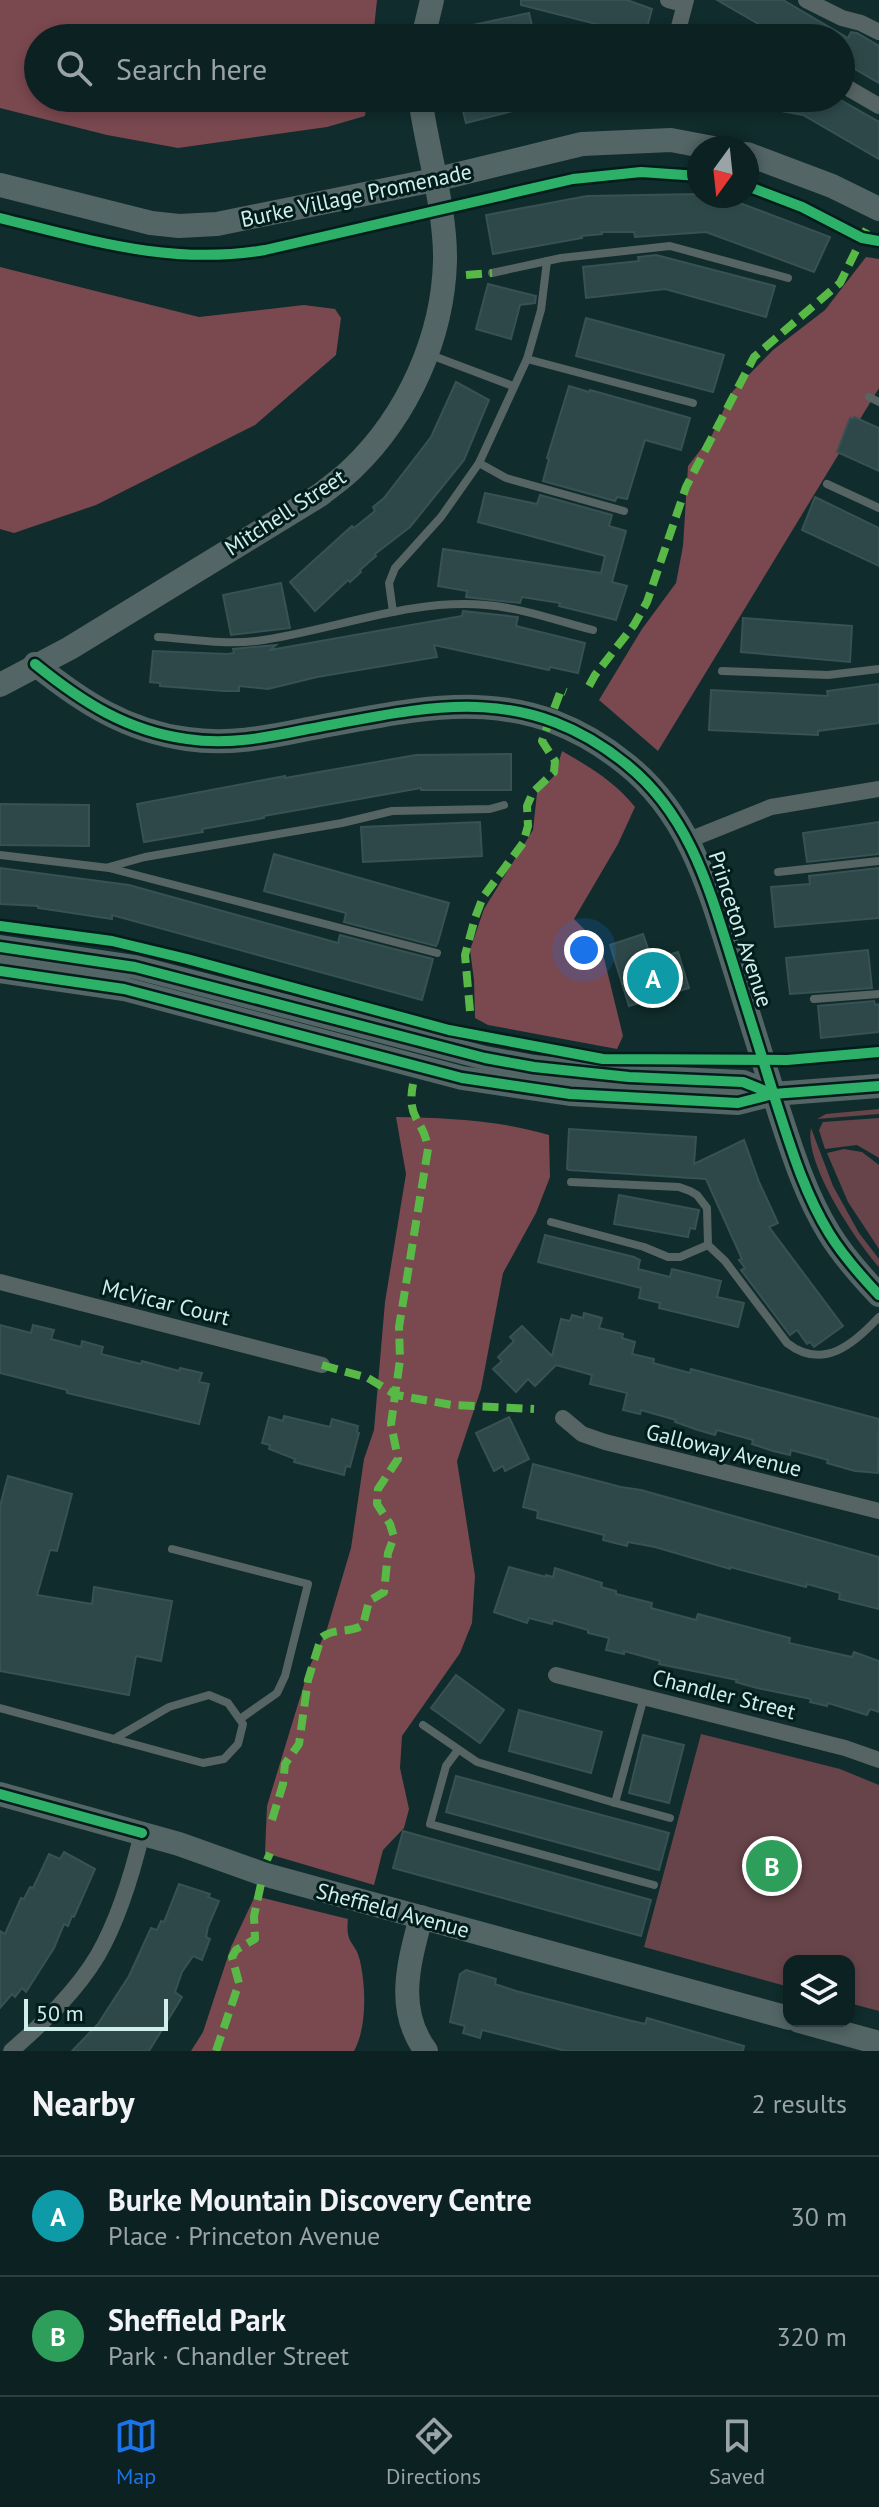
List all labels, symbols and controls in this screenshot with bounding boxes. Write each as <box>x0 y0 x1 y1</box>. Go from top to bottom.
search box <box>24 24 855 112</box>
icon: search <box>52 46 96 90</box>
text: Search here <box>116 49 267 88</box>
north arrow <box>687 136 759 208</box>
street label: Burke Village Promenade <box>238 157 474 233</box>
street label: Mitchell Street <box>219 462 351 561</box>
street label: Princeton Avenue <box>703 847 779 1011</box>
your location <box>564 930 604 970</box>
pin: A <box>627 948 679 1008</box>
street label: McVicar Court <box>99 1273 233 1332</box>
street label: Galloway Avenue <box>643 1417 805 1483</box>
street label: Chandler Street <box>650 1663 799 1725</box>
pin: B <box>746 1836 798 1896</box>
street label: Sheffield Avenue <box>313 1876 473 1944</box>
map controls <box>783 1955 855 2027</box>
button: layers <box>783 1955 855 2027</box>
scale bar <box>24 1995 168 2031</box>
text: 50 m <box>36 1999 84 2027</box>
text: Nearby <box>32 2081 134 2125</box>
text: 2 results <box>752 2087 847 2120</box>
text: Burke Mountain Discovery Centre <box>108 2180 532 2219</box>
text: A <box>50 2200 66 2233</box>
text: 30 m <box>791 2200 847 2233</box>
text: Place · Princeton Avenue <box>108 2219 380 2252</box>
text: Sheffield Park <box>108 2300 286 2339</box>
text: B <box>50 2320 66 2353</box>
text: 320 m <box>776 2320 847 2353</box>
text: Park · Chandler Street <box>108 2339 349 2372</box>
tab: Map <box>114 2414 158 2490</box>
tab: Directions <box>386 2414 481 2490</box>
tab: Saved <box>709 2414 765 2490</box>

